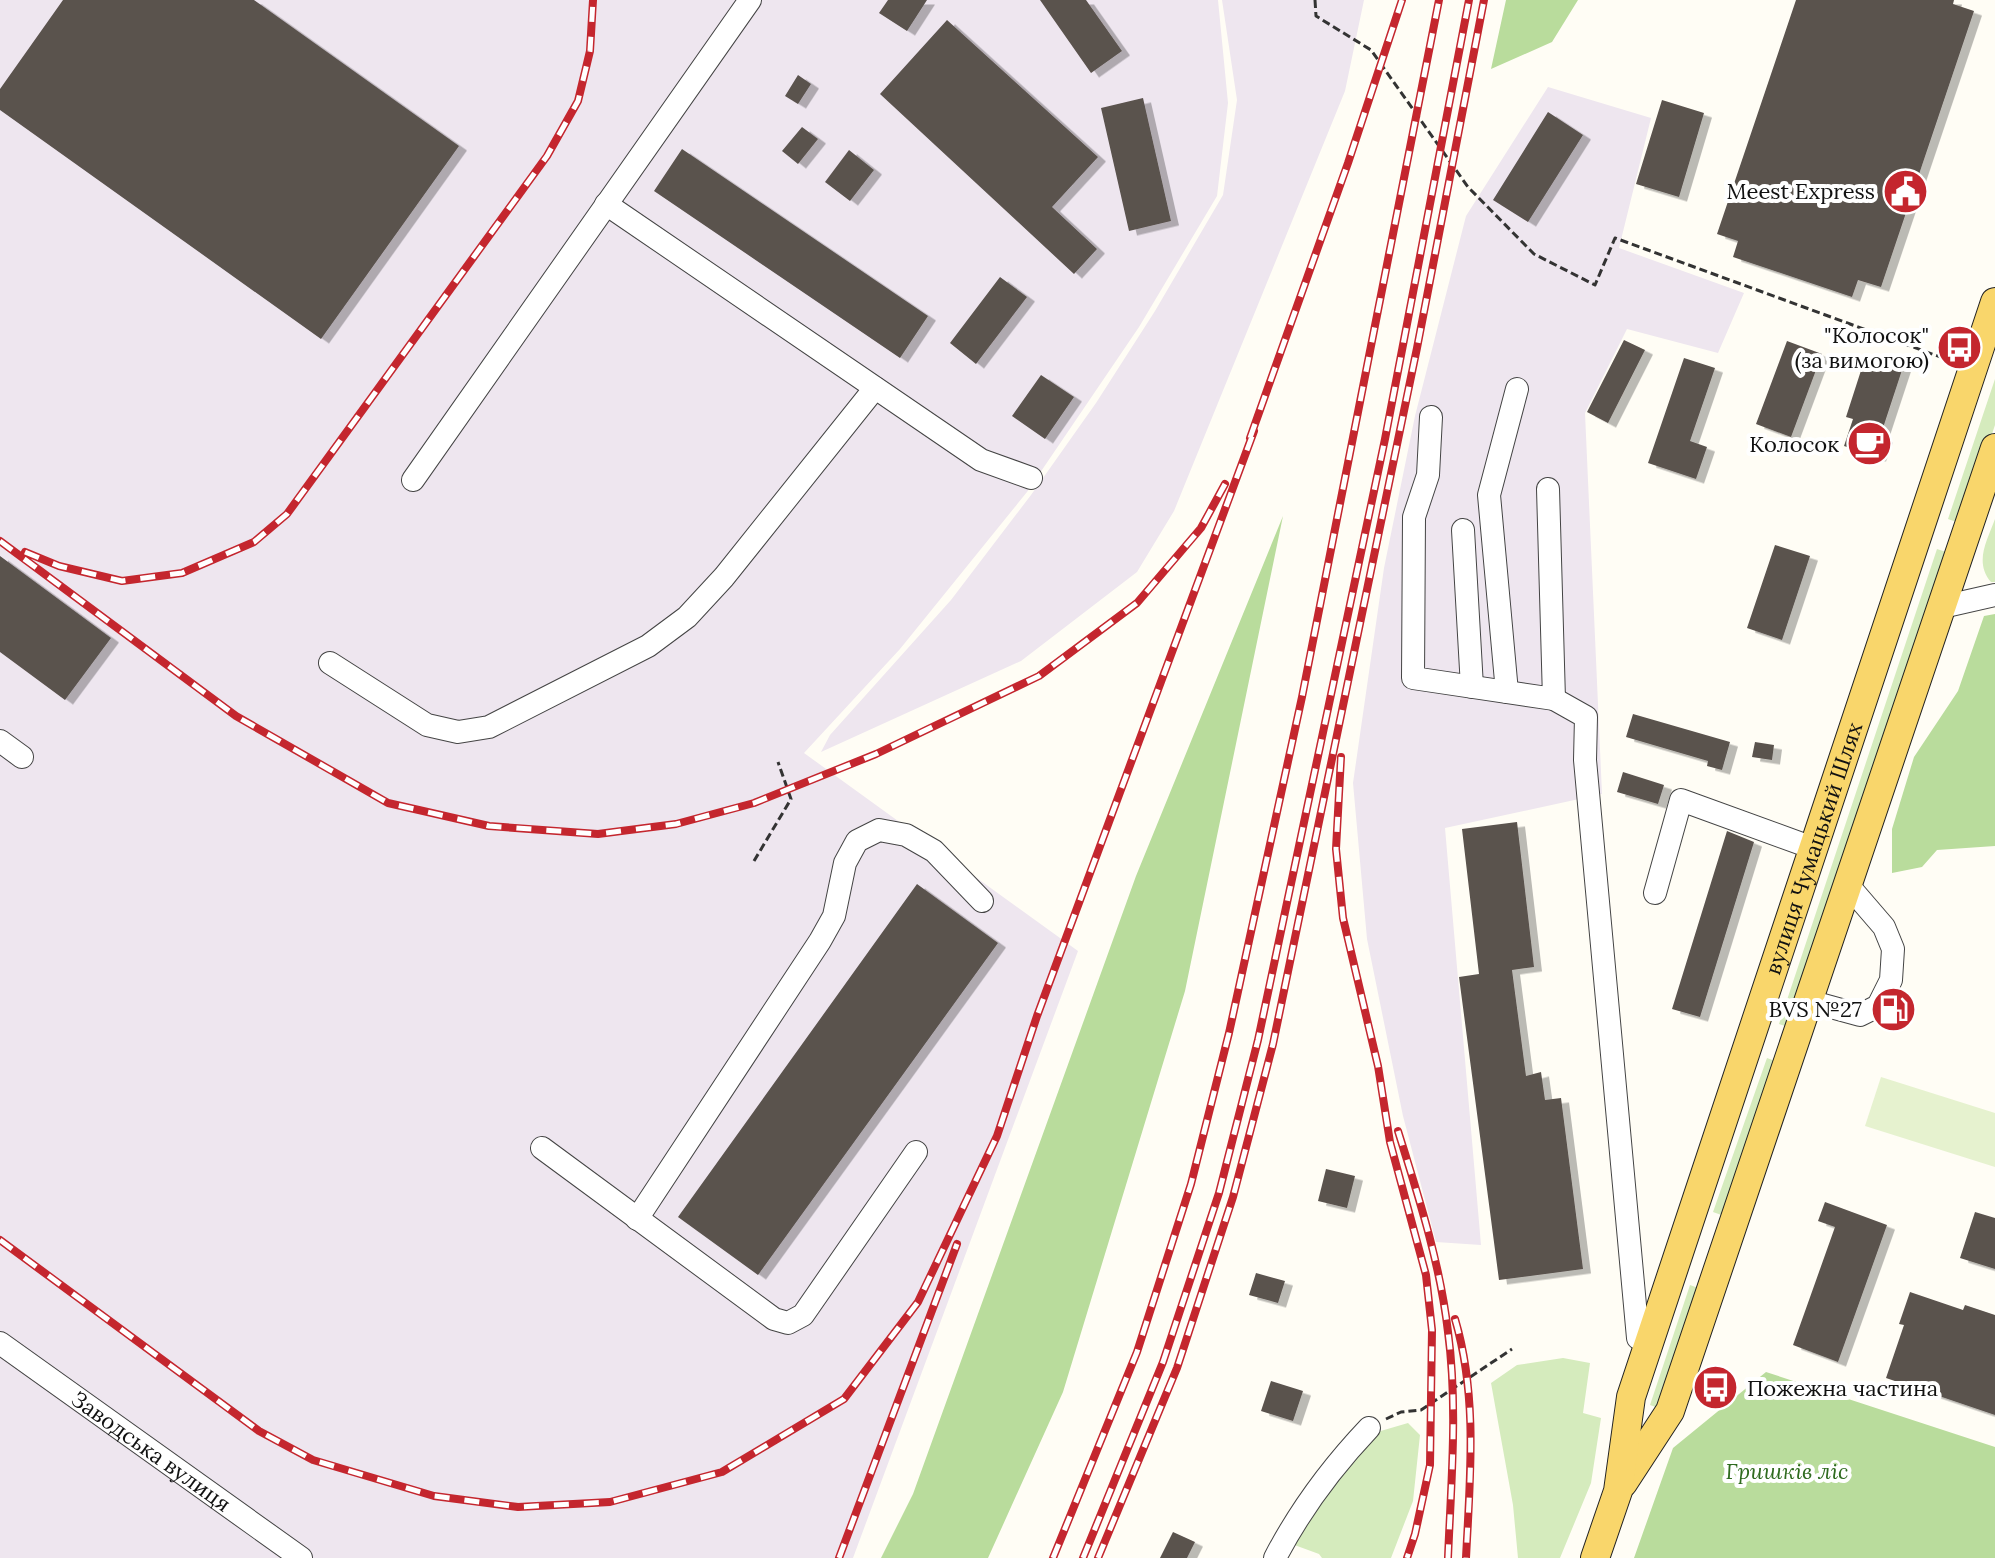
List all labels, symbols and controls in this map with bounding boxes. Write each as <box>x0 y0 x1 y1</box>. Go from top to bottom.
public building icon: Meest Express <box>1882 167 1930 215</box>
place label: Meest Express <box>1727 177 1875 205</box>
place label: "Колосок" (за вимогою) <box>1795 321 1929 374</box>
bus stop icon: "Колосок" (за вимогою) <box>1936 324 1984 372</box>
cafe icon: Колосок <box>1846 420 1894 468</box>
place label: Колосок <box>1749 430 1839 458</box>
street label: вулиця Чумацький Шлях <box>1758 718 1868 978</box>
fuel station icon: BVS №27 <box>1869 985 1917 1033</box>
place label: BVS №27 <box>1769 995 1862 1023</box>
bus stop icon: Пожежна частина <box>1692 1364 1740 1412</box>
place label: Пожежна частина <box>1747 1374 1938 1402</box>
street label: Заводська вулиця <box>66 1385 237 1518</box>
park label: Гришків ліс <box>1726 1457 1848 1485</box>

